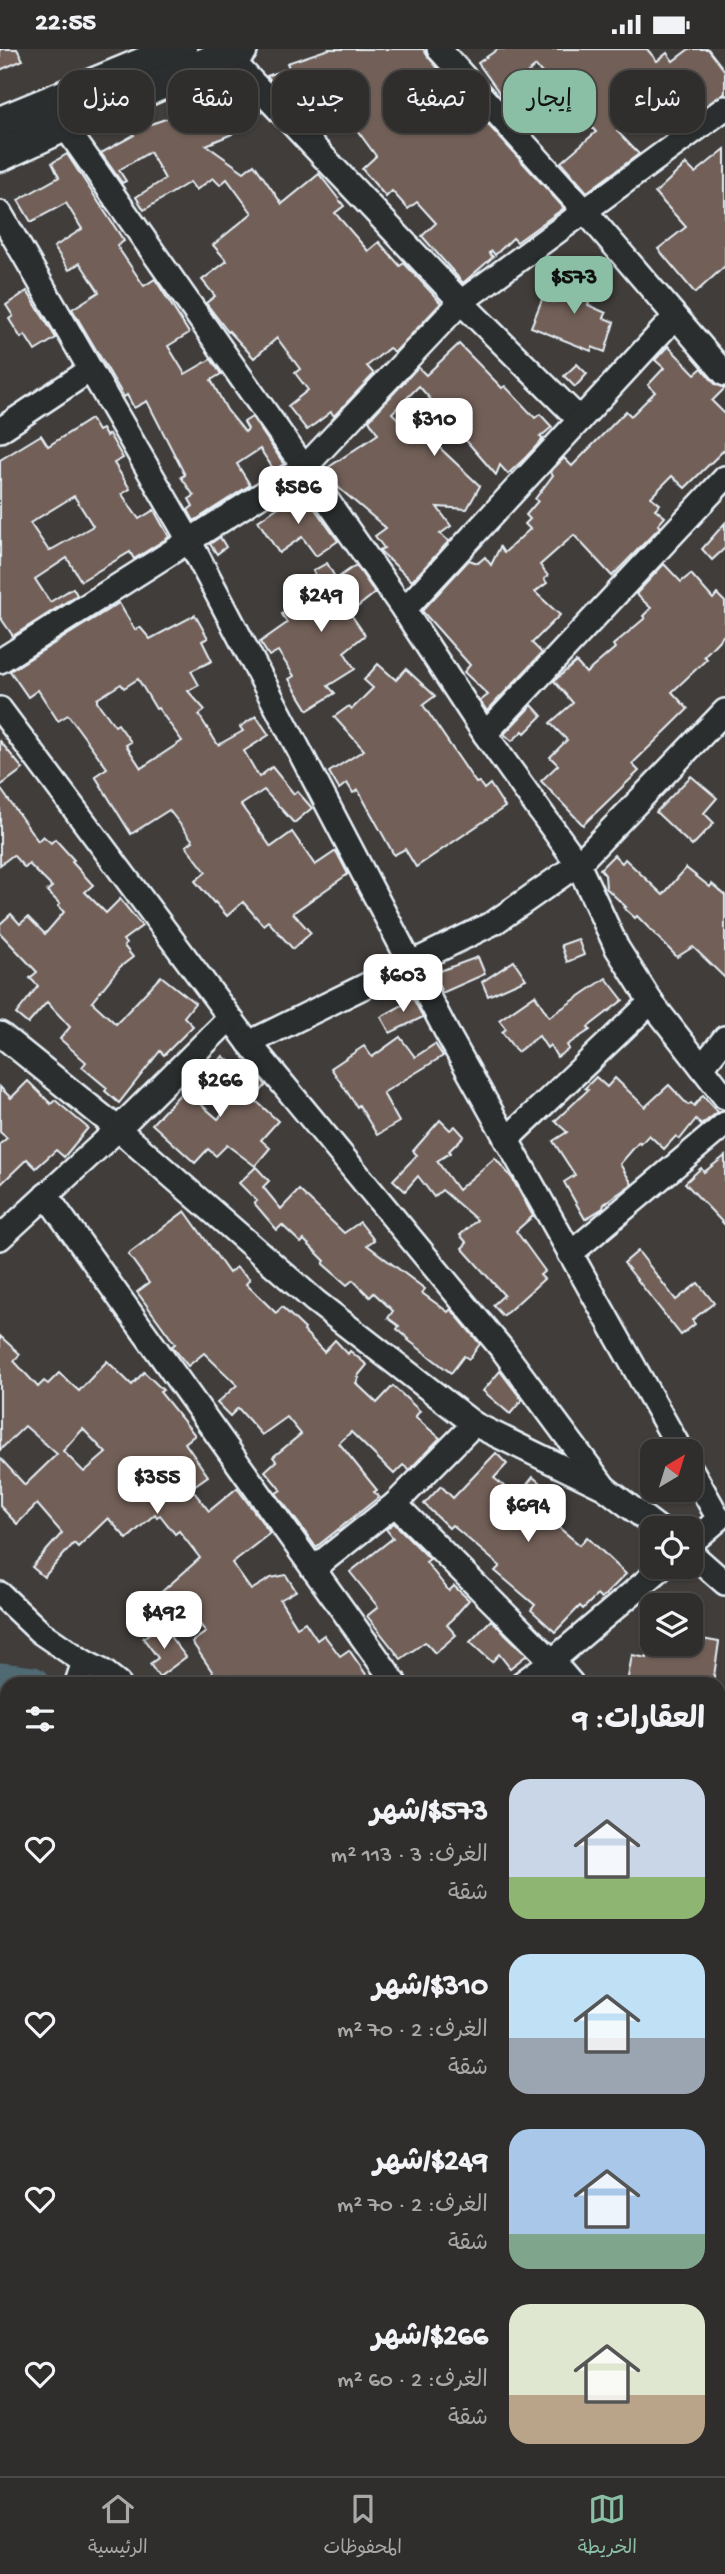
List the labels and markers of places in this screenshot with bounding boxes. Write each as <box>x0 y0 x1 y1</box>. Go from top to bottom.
pin: $573 <box>533 257 615 316</box>
pin: $310 <box>393 399 475 458</box>
pin: $586 <box>257 467 339 526</box>
pin: $249 <box>280 575 362 634</box>
pin: $603 <box>362 955 444 1014</box>
pin: $266 <box>179 1059 261 1119</box>
pin: $355 <box>116 1457 198 1516</box>
pin: $694 <box>487 1485 569 1544</box>
pin: $492 <box>123 1591 205 1651</box>

